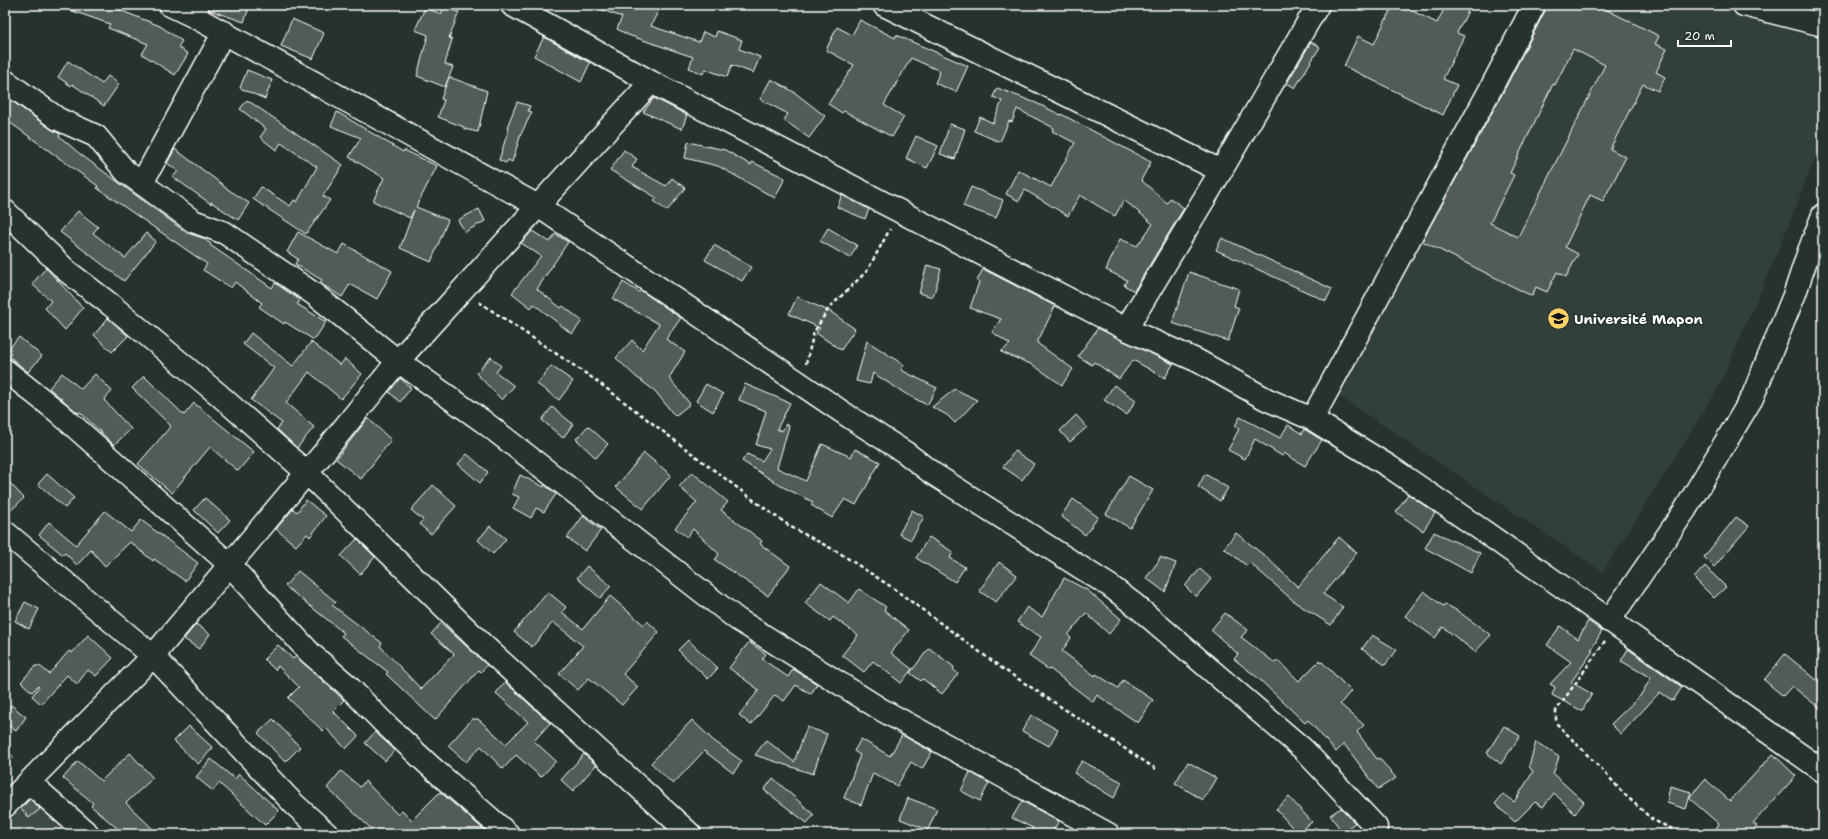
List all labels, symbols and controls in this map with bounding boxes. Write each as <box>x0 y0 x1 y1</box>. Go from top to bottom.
scale bar <box>1678 22 1731 48</box>
text: 20 m <box>1684 28 1715 44</box>
school or university icon: Université Mapon <box>1545 306 1571 332</box>
place label: Université Mapon <box>1574 310 1703 328</box>

